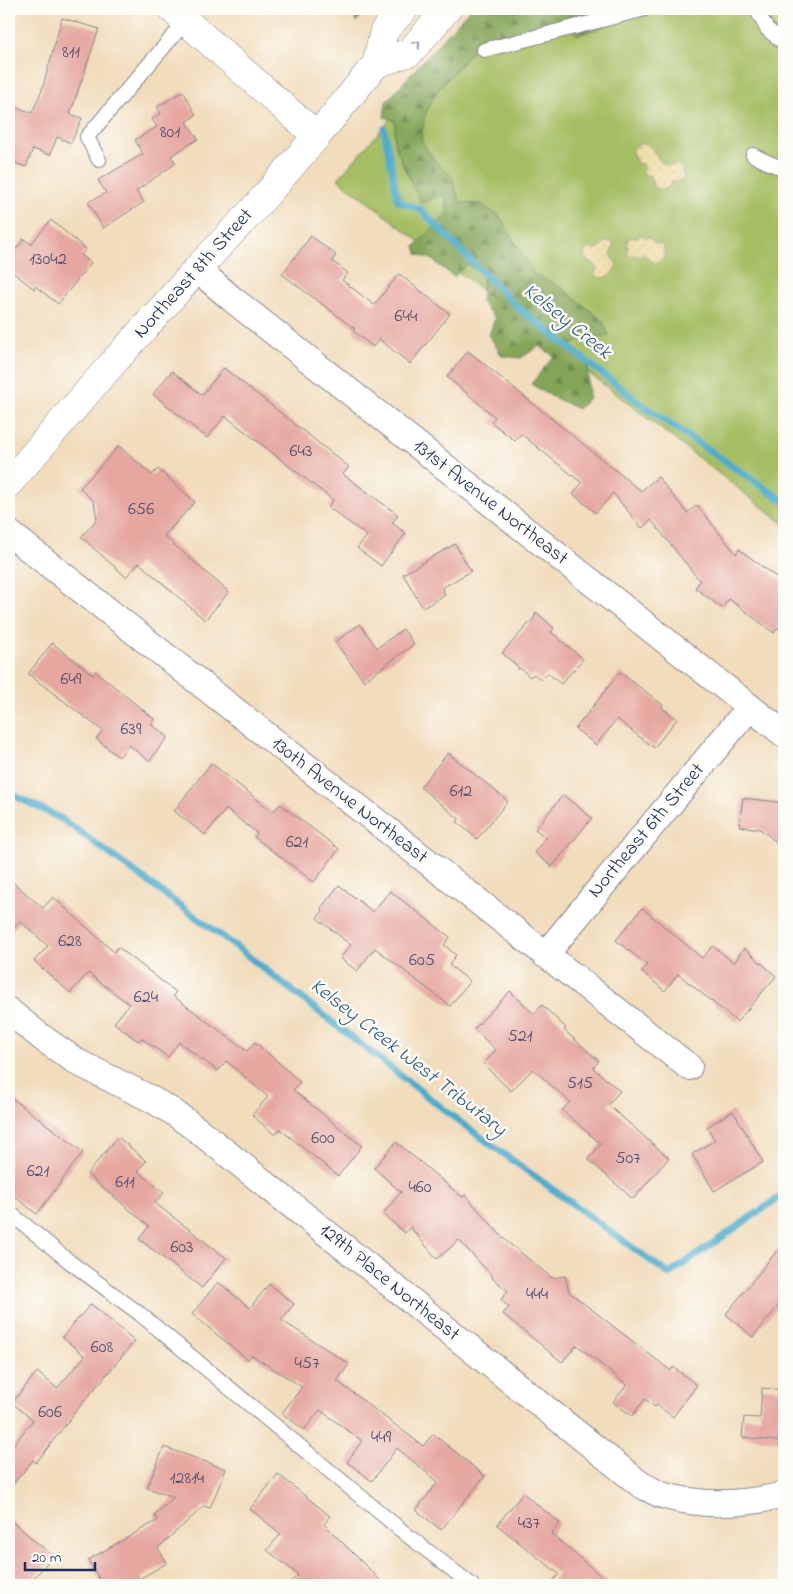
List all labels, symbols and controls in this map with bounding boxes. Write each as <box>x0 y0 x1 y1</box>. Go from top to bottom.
house number: 811 <box>62 40 80 66</box>
one-way arrow <box>411 41 420 50</box>
house number: 801 <box>160 120 180 146</box>
street label: Northeast 8th Street <box>127 202 261 346</box>
house number: 13042 <box>29 247 67 273</box>
water label: Kelsey Creek <box>516 277 618 368</box>
house number: 644 <box>395 304 418 330</box>
street label: 131st Avenue Northeast <box>406 433 574 573</box>
house number: 643 <box>290 439 312 465</box>
house number: 656 <box>128 497 154 523</box>
house number: 649 <box>61 667 82 693</box>
house number: 639 <box>121 717 142 743</box>
street label: 130th Avenue Northeast <box>264 730 434 872</box>
street label: Northeast 6th Street <box>582 757 712 905</box>
house number: 612 <box>450 779 472 805</box>
house number: 621 <box>286 830 309 856</box>
house number: 628 <box>58 929 82 955</box>
house number: 605 <box>409 948 435 974</box>
water label: Kelsey Creek West Tributary <box>303 972 513 1145</box>
house number: 624 <box>134 985 159 1011</box>
house number: 521 <box>508 1024 533 1050</box>
house number: 515 <box>567 1071 593 1097</box>
house number: 600 <box>311 1126 335 1152</box>
house number: 507 <box>615 1146 641 1172</box>
house number: 621 <box>27 1159 50 1185</box>
house number: 611 <box>115 1170 135 1196</box>
house number: 460 <box>408 1175 432 1201</box>
street label: 129th Place Northeast <box>312 1217 466 1349</box>
house number: 603 <box>170 1235 194 1261</box>
house number: 444 <box>526 1282 549 1308</box>
house number: 608 <box>91 1335 113 1361</box>
house number: 457 <box>294 1351 320 1377</box>
house number: 606 <box>38 1400 62 1426</box>
house number: 449 <box>371 1425 392 1451</box>
house number: 12814 <box>170 1466 205 1492</box>
house number: 437 <box>518 1511 541 1537</box>
scale bar <box>25 1539 95 1571</box>
text: 20 m <box>32 1547 62 1569</box>

